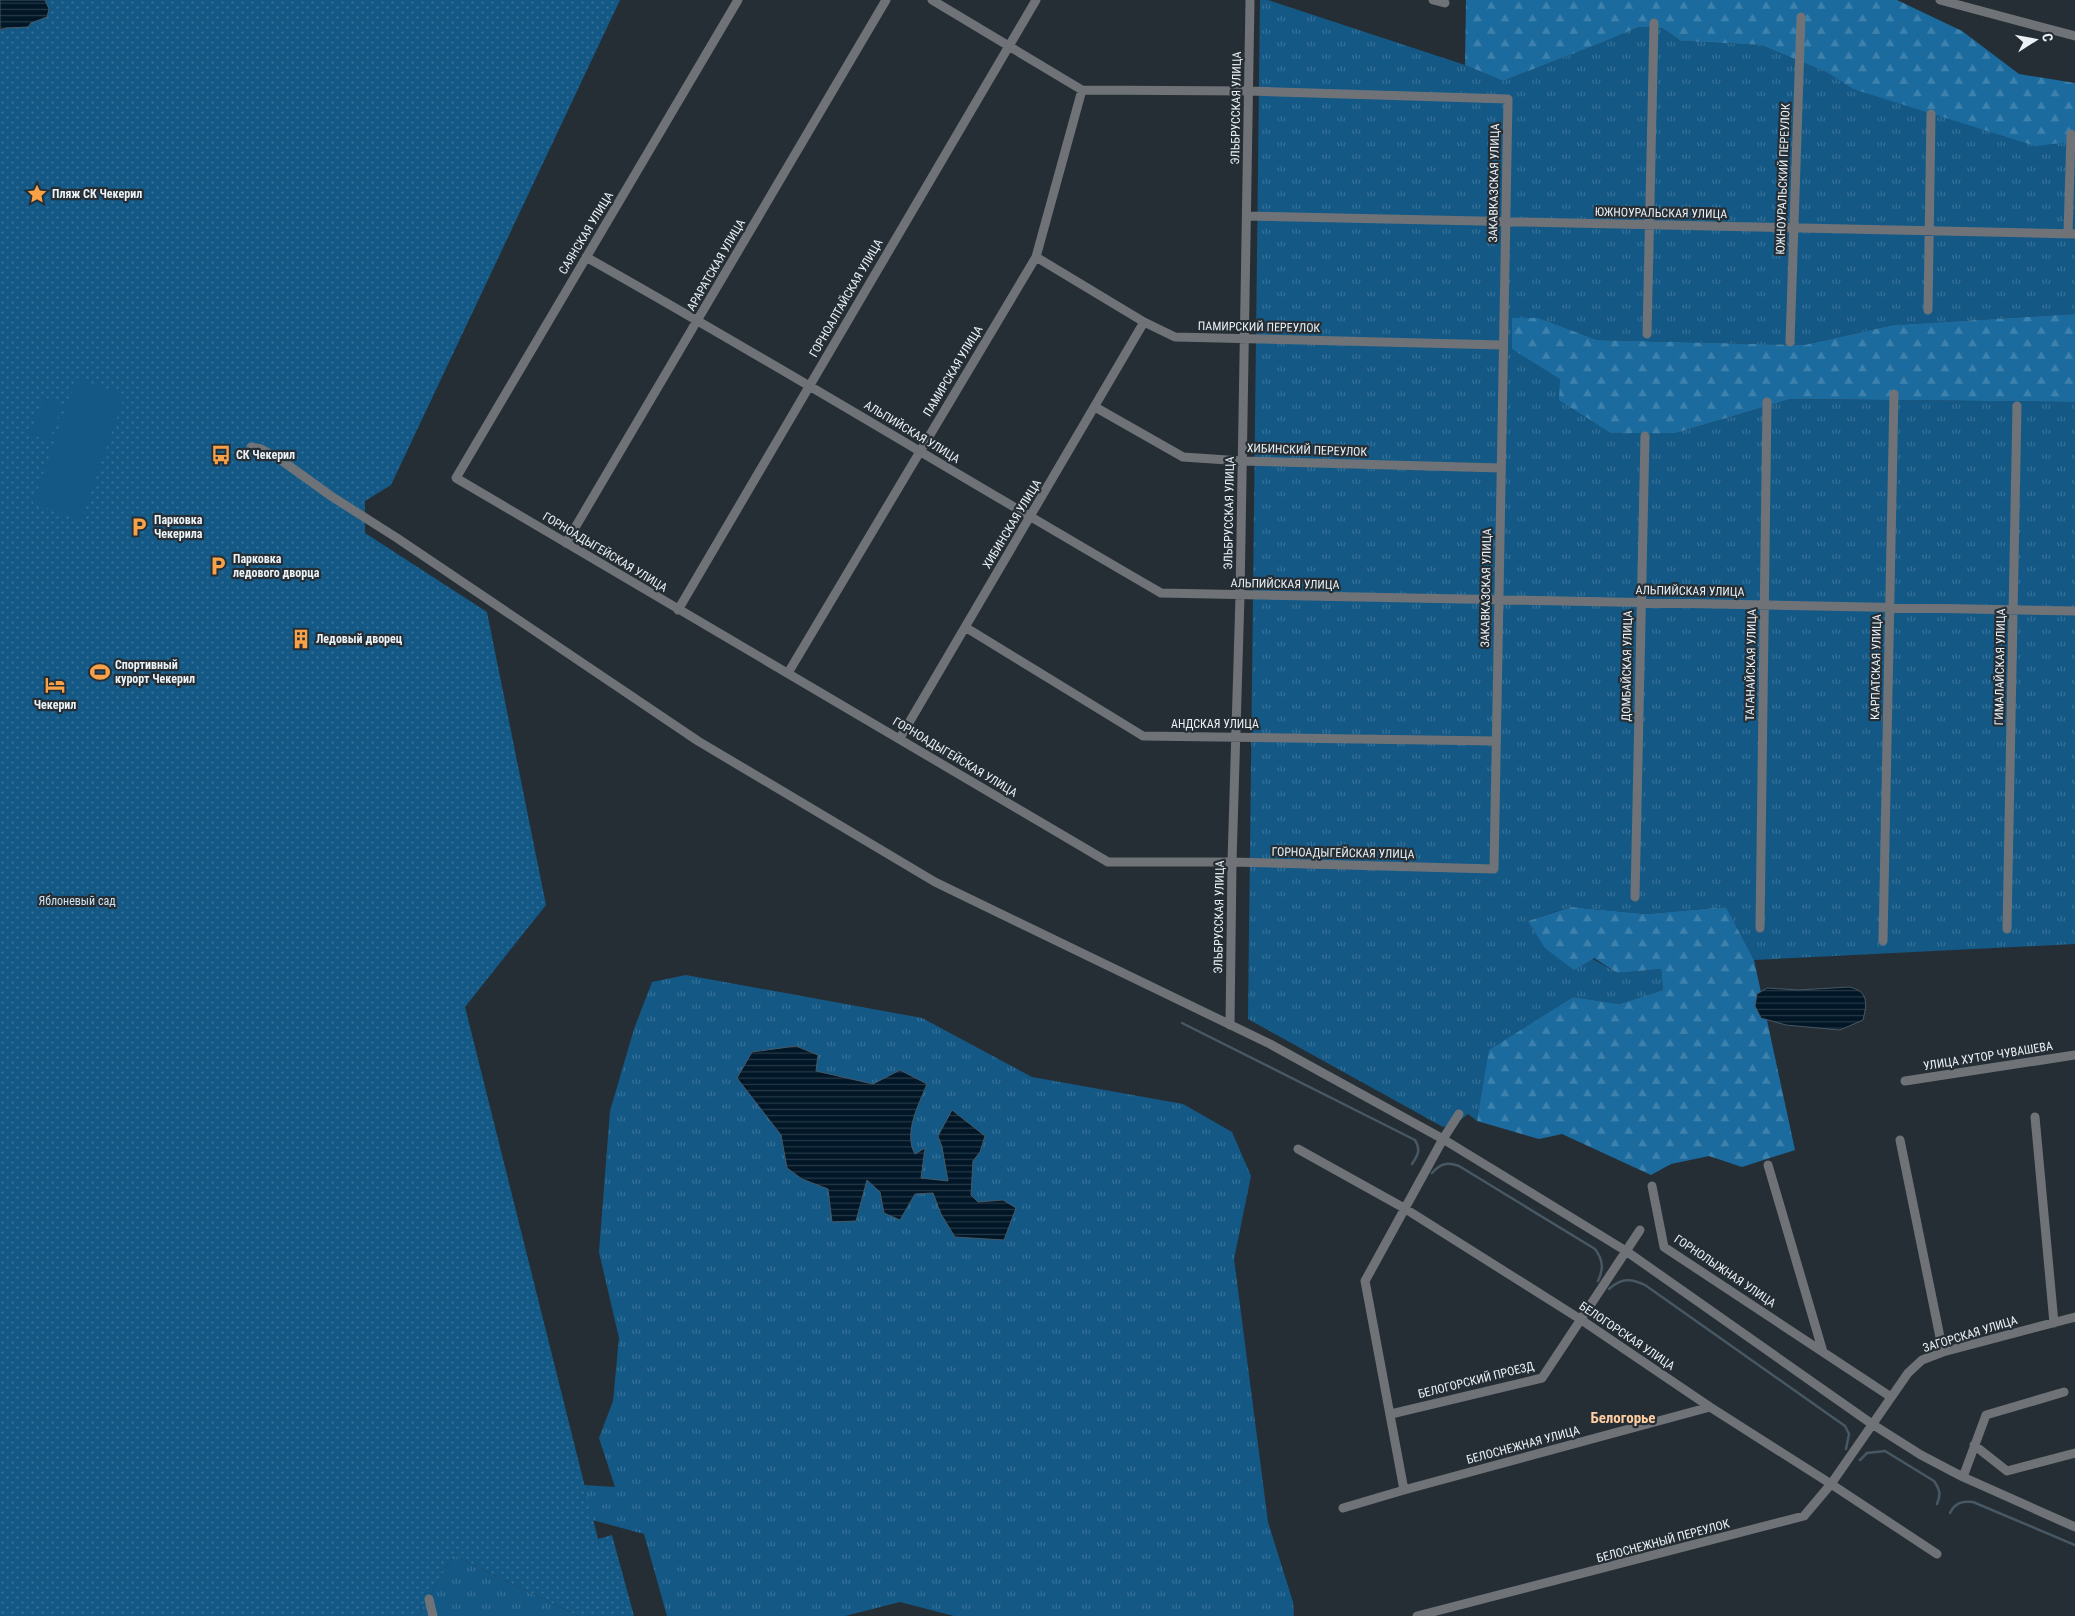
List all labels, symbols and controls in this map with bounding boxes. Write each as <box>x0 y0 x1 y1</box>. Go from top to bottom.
north arrow <box>2010 15 2060 65</box>
text: С <box>2039 32 2056 43</box>
street label: ЭЛЬБРУССКАЯ УЛИЦА <box>1228 51 1244 165</box>
street label: ЮЖНОУРАЛЬСКИЙ ПЕРЕУЛОК <box>1772 103 1793 255</box>
street label: ЗАКАВКАЗСКАЯ УЛИЦА <box>1486 123 1502 243</box>
place icon: Пляж СК Чекерил <box>26 183 48 205</box>
place label: Пляж СК Чекерил <box>52 187 142 201</box>
street label: САЯНСКАЯ УЛИЦА <box>556 189 616 277</box>
street label: ЮЖНОУРАЛЬСКАЯ УЛИЦА <box>1595 205 1727 221</box>
street label: АРАРАТСКАЯ УЛИЦА <box>684 217 748 313</box>
street label: ГОРНОАЛТАЙСКАЯ УЛИЦА <box>806 236 886 360</box>
street label: ПАМИРСКИЙ ПЕРЕУЛОК <box>1198 318 1321 335</box>
street label: ПАМИРСКАЯ УЛИЦА <box>920 323 986 419</box>
street label: АЛЬПИЙСКАЯ УЛИЦА <box>862 397 963 466</box>
street label: ХИБИНСКИЙ ПЕРЕУЛОК <box>1247 440 1368 459</box>
bus stop icon: СК Чекерил <box>210 444 232 466</box>
place label: СК Чекерил <box>236 448 295 462</box>
street label: ЭЛЬБРУССКАЯ УЛИЦА <box>1221 456 1237 570</box>
street label: ХИБИНСКАЯ УЛИЦА <box>980 477 1044 571</box>
street label: ГОРНОАДЫГЕЙСКАЯ УЛИЦА <box>540 508 670 595</box>
place label: Парковка Чекерила <box>154 513 203 541</box>
parking icon: Парковка Чекерила <box>128 516 150 538</box>
street label: ЗАКАВКАЗСКАЯ УЛИЦА <box>1478 528 1494 648</box>
place label: Парковка ледового дворца <box>233 552 320 580</box>
parking icon: Парковка ледового дворца <box>207 555 229 577</box>
street label: АЛЬПИЙСКАЯ УЛИЦА <box>1230 575 1340 592</box>
street label: АЛЬПИЙСКАЯ УЛИЦА <box>1635 582 1745 599</box>
street label: ГИМАЛАЙСКАЯ УЛИЦА <box>1991 608 2008 726</box>
street label: ТАГАНАЙСКАЯ УЛИЦА <box>1742 609 1759 721</box>
street label: ДОМБАЙСКАЯ УЛИЦА <box>1618 610 1635 721</box>
street label: КАРПАТСКАЯ УЛИЦА <box>1868 614 1884 720</box>
building icon: Ледовый дворец <box>290 628 312 650</box>
place label: Ледовый дворец <box>316 632 403 646</box>
place label: Спортивный курорт Чекерил <box>115 658 195 686</box>
sports icon: Спортивный курорт Чекерил <box>89 661 111 683</box>
hotel icon: Чекерил <box>44 674 66 696</box>
place label: Чекерил <box>34 698 76 712</box>
street label: ГОРНОАДЫГЕЙСКАЯ УЛИЦА <box>890 713 1020 800</box>
street label: АНДСКАЯ УЛИЦА <box>1171 717 1259 731</box>
street label: ГОРНОАДЫГЕЙСКАЯ УЛИЦА <box>1271 844 1415 861</box>
street label: ЭЛЬБРУССКАЯ УЛИЦА <box>1211 860 1227 974</box>
park label: Яблоневый сад <box>38 894 116 908</box>
street label: УЛИЦА ХУТОР ЧУВАШЕВА <box>1922 1039 2054 1073</box>
street label: ГОРНОЛЫЖНАЯ УЛИЦА <box>1672 1232 1779 1310</box>
street label: БЕЛОГОРСКАЯ УЛИЦА <box>1577 1299 1678 1373</box>
street label: ЗАГОРСКАЯ УЛИЦА <box>1921 1313 2019 1355</box>
street label: БЕЛОГОРСКИЙ ПРОЕЗД <box>1416 1358 1536 1401</box>
district label: Белогорье <box>1590 1409 1656 1427</box>
street label: БЕЛОСНЕЖНАЯ УЛИЦА <box>1465 1423 1581 1467</box>
street label: БЕЛОСНЕЖНЫЙ ПЕРЕУЛОК <box>1595 1515 1731 1566</box>

